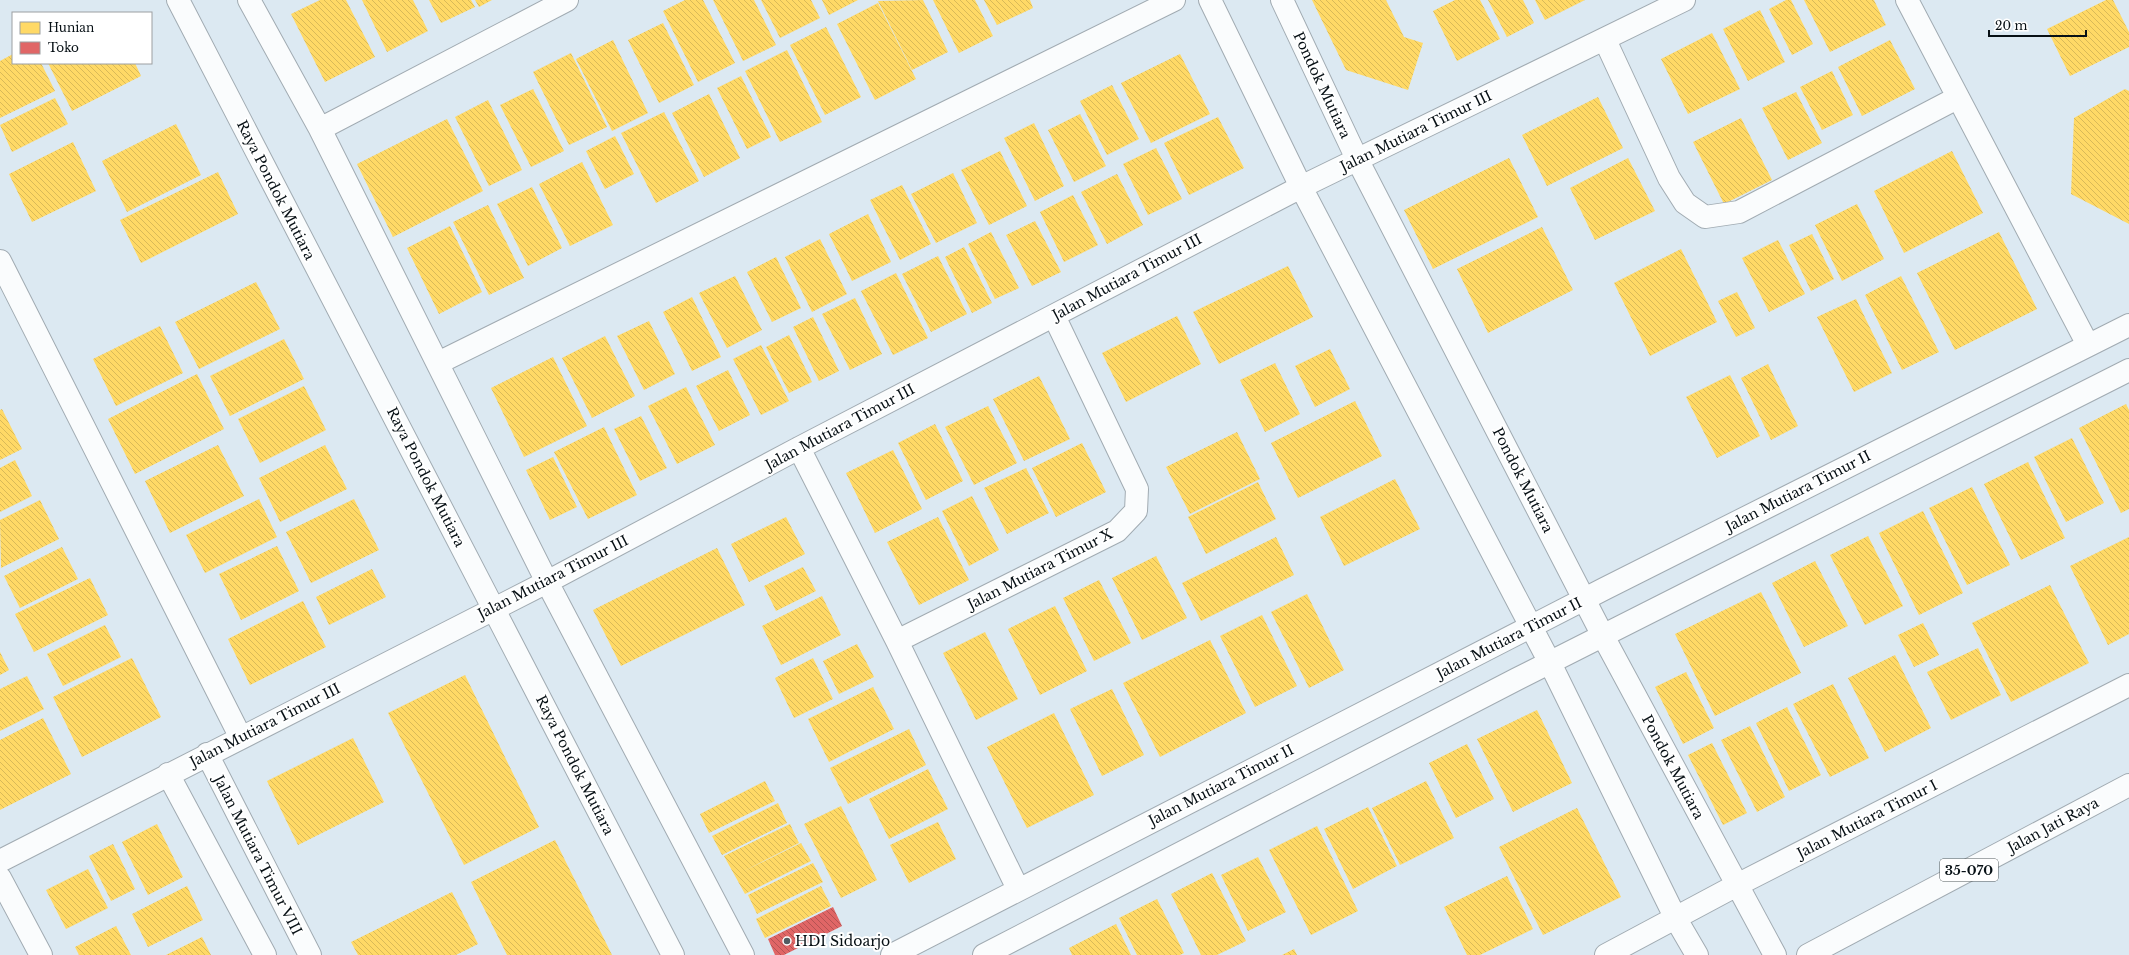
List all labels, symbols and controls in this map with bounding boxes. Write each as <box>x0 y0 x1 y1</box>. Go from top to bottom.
legend <box>12 12 152 64</box>
scale bar <box>1989 12 2086 38</box>
text: 20 m <box>1995 18 2027 33</box>
text: Hunian <box>48 20 94 35</box>
street label: Pondok Mutiara <box>1289 29 1355 141</box>
text: Toko <box>48 40 79 55</box>
street label: Jalan Mutiara Timur III <box>1335 86 1495 176</box>
street label: Raya Pondok Mutiara <box>233 117 319 263</box>
street label: Jalan Mutiara Timur III <box>1047 230 1205 325</box>
street label: Jalan Mutiara Timur III <box>760 380 918 475</box>
street label: Raya Pondok Mutiara <box>383 404 469 550</box>
street label: Pondok Mutiara <box>1489 424 1557 536</box>
street label: Jalan Mutiara Timur II <box>1721 446 1874 536</box>
street label: Jalan Mutiara Timur X <box>963 524 1116 614</box>
street label: Jalan Mutiara Timur III <box>473 531 631 624</box>
street label: Jalan Mutiara Timur II <box>1432 593 1585 683</box>
street label: Jalan Mutiara Timur III <box>185 679 343 772</box>
street label: Raya Pondok Mutiara <box>532 692 618 838</box>
street label: Pondok Mutiara <box>1638 712 1708 823</box>
street label: Jalan Mutiara Timur II <box>1144 740 1297 830</box>
street label: Jalan Mutiara Timur VIII <box>209 770 306 938</box>
street label: Jalan Mutiara Timur I <box>1792 776 1940 863</box>
street label: Jalan Jati Raya <box>2003 793 2102 858</box>
road number: 35-070 <box>1940 859 1998 881</box>
place label: HDI Sidoarjo <box>795 932 890 950</box>
marker: HDI Sidoarjo <box>782 936 792 946</box>

